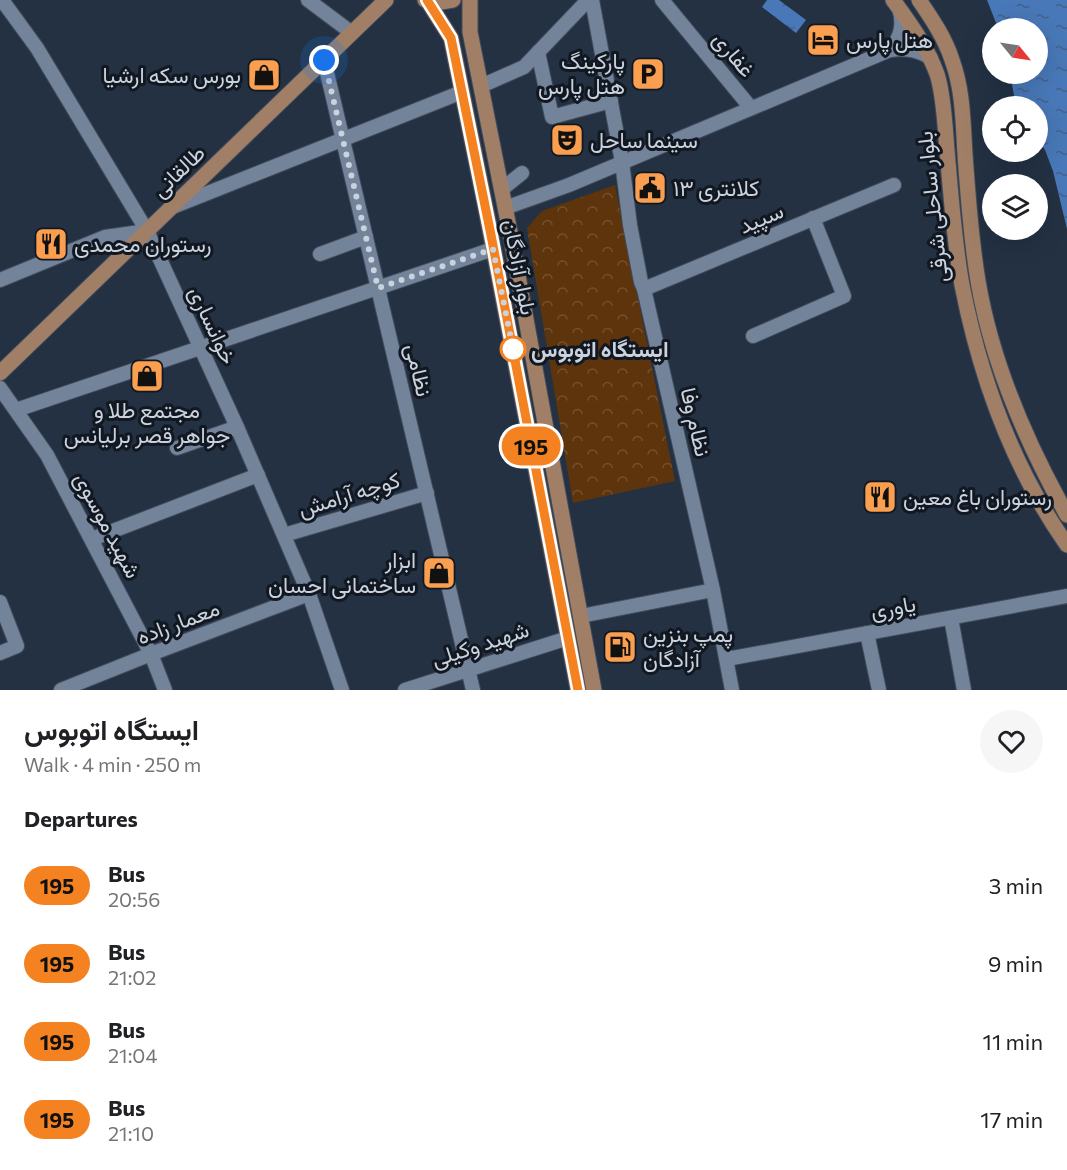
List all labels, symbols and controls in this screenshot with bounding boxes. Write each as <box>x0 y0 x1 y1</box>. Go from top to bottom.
north arrow <box>982 18 1048 84</box>
map controls <box>982 18 1048 240</box>
hotel icon: هتل پارس <box>805 22 841 58</box>
street label: غفاری <box>707 25 761 83</box>
place label: هتل پارس <box>846 26 933 55</box>
your location <box>309 45 339 75</box>
place label: پارکینگ هتل پارس <box>538 47 625 101</box>
parking icon: پارکینگ هتل پارس <box>630 56 666 92</box>
shop icon: بورس سکه ارشیا <box>246 57 282 93</box>
place label: بورس سکه ارشیا <box>102 61 241 89</box>
button: locate <box>982 96 1048 162</box>
theatre icon: سینما ساحل <box>549 122 585 158</box>
place label: سینما ساحل <box>590 126 698 153</box>
street label: بلوار ساحلی شرقی <box>910 130 954 284</box>
street label: طالقانی <box>145 139 211 203</box>
public building icon: کلانتری ۱۳ <box>632 170 668 206</box>
place label: کلانتری ۱۳ <box>673 174 759 202</box>
button: layers <box>982 174 1048 240</box>
street label: سپید <box>734 196 788 241</box>
street label: بلوار آزادگان <box>497 217 543 317</box>
restaurant icon: رستوران محمدی <box>33 226 69 262</box>
place label: رستوران محمدی <box>74 230 212 258</box>
street label: خوانساری <box>183 281 243 369</box>
place label: ایستگاه اتوبوس <box>531 335 669 363</box>
marker: ایستگاه اتوبوس <box>500 336 526 362</box>
street label: نظامی <box>399 341 439 399</box>
shop icon: مجتمع طلا و جواهر قصر برليانس <box>129 358 165 394</box>
street label: نظام وفا <box>674 385 717 459</box>
place label: مجتمع طلا و جواهر قصر برليانس <box>64 396 230 449</box>
line badge: 195 <box>496 426 566 466</box>
text: 195 <box>514 434 548 459</box>
street label: کوچه آرامش <box>295 465 404 524</box>
street label: شهید موسوی <box>68 467 148 583</box>
restaurant icon: رستوران باغ معین <box>862 479 898 515</box>
place label: رستوران باغ معین <box>903 483 1052 512</box>
place label: ابزار ساختمانی احسان <box>268 546 416 599</box>
shop icon: ابزار ساختمانی احسان <box>421 555 457 591</box>
street label: یاوری <box>868 589 918 625</box>
street label: معمار زاده <box>133 593 223 651</box>
street label: شهید وکیلی <box>428 615 532 673</box>
place label: پمپ بنزین آزادگان <box>643 620 733 673</box>
fuel station icon: پمپ بنزین آزادگان <box>602 629 638 665</box>
button: heart <box>980 710 1043 773</box>
text: ایستگاه اتوبوس <box>24 712 199 746</box>
text: Walk · 4 min · 250 m <box>24 752 201 776</box>
text: Departures <box>24 805 138 832</box>
text: Bus <box>108 860 145 887</box>
text: 3 min <box>989 872 1043 899</box>
text: 195 <box>40 873 74 898</box>
text: 20:56 <box>108 887 160 911</box>
text: Bus <box>108 938 145 965</box>
text: 9 min <box>988 950 1043 977</box>
text: 195 <box>40 951 74 976</box>
text: 21:02 <box>108 965 156 989</box>
text: Bus <box>108 1016 145 1043</box>
text: 11 min <box>983 1028 1043 1055</box>
text: 195 <box>40 1029 74 1054</box>
text: 21:04 <box>108 1043 157 1067</box>
text: Bus <box>108 1094 145 1121</box>
text: 17 min <box>980 1106 1043 1133</box>
text: 195 <box>40 1107 74 1132</box>
text: 21:10 <box>108 1121 154 1145</box>

